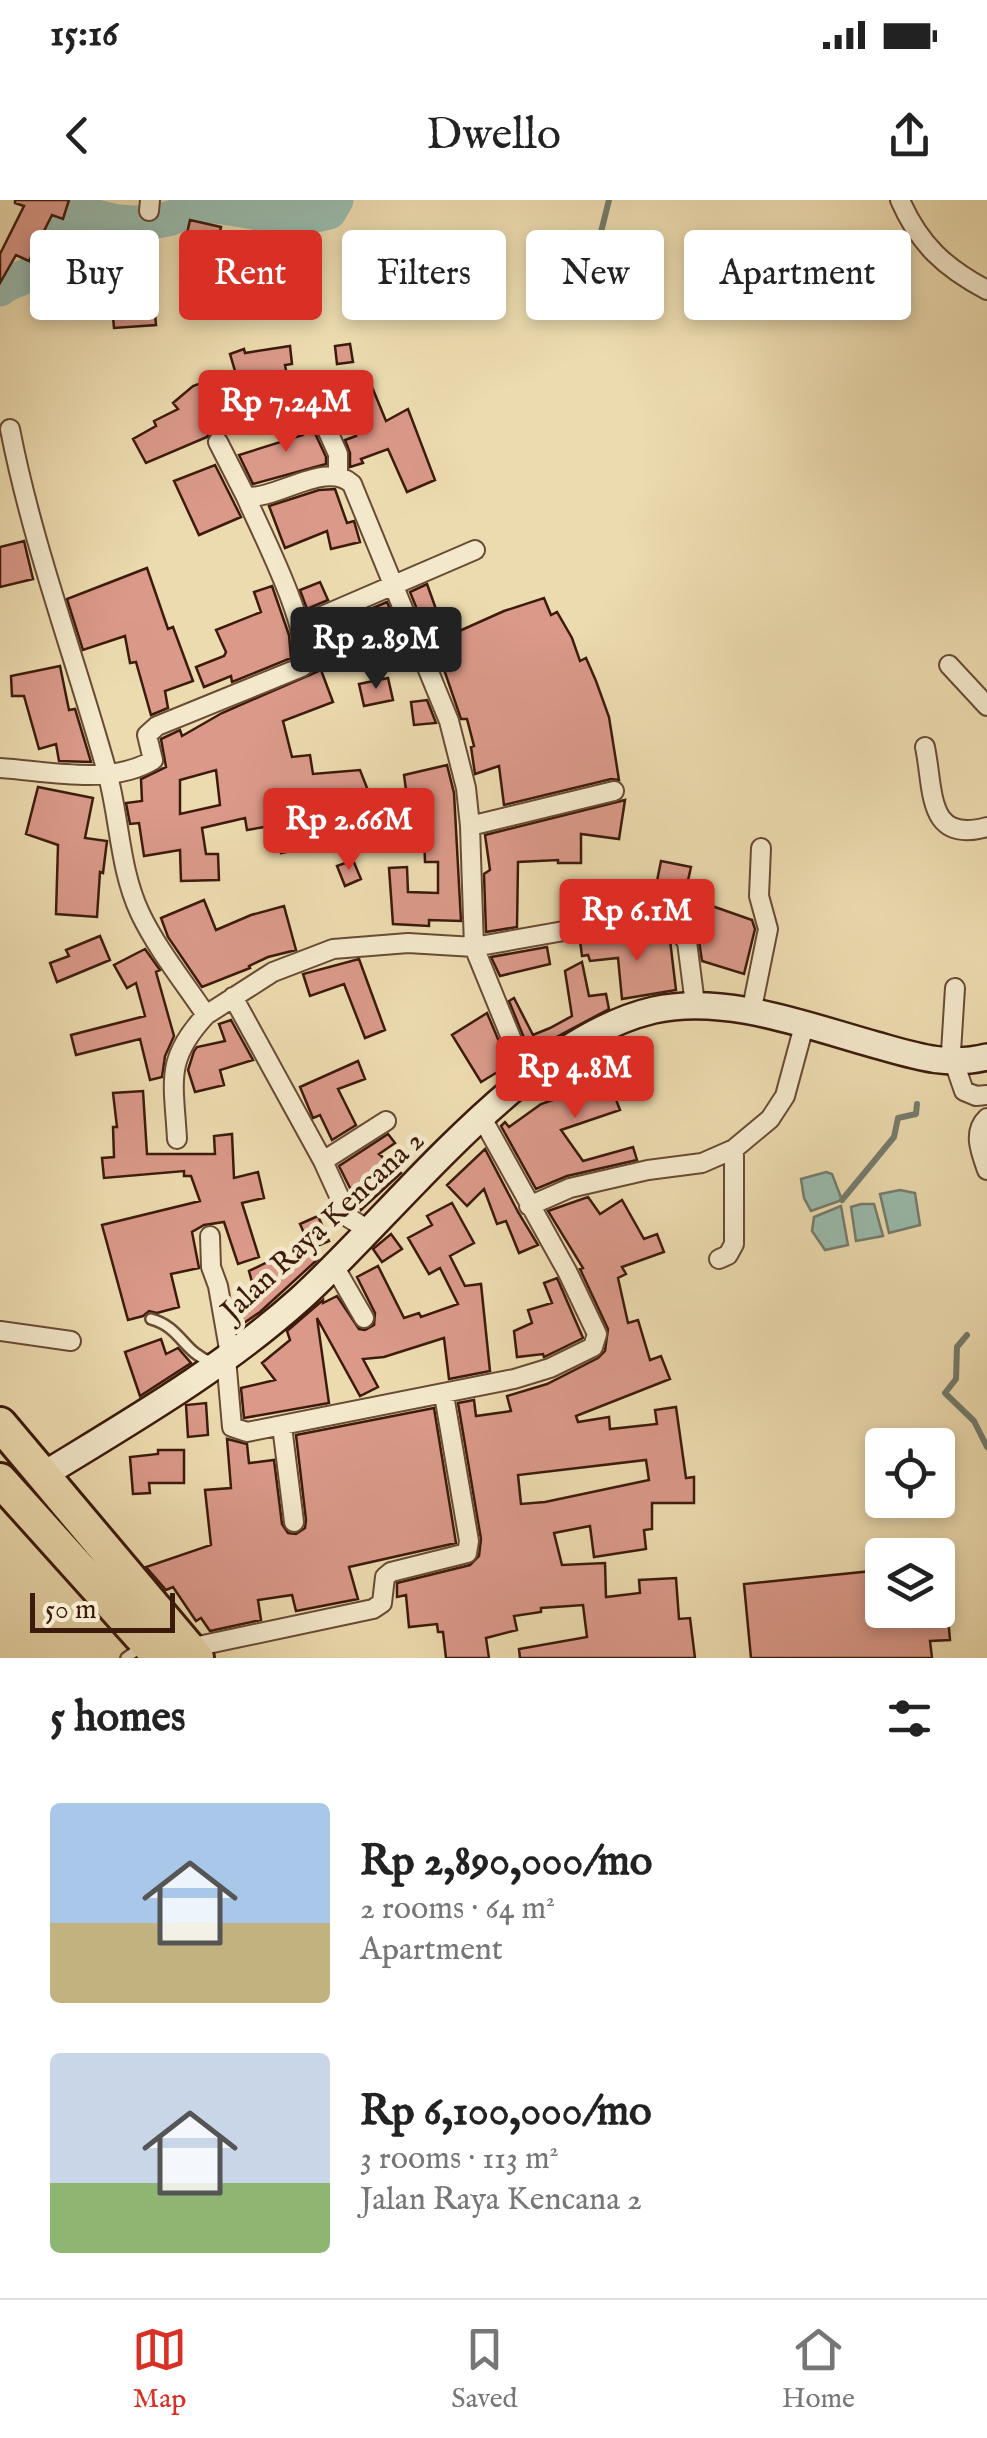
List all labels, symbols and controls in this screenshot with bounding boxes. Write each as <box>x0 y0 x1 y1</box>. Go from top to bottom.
text: 15:16 <box>50 11 118 59</box>
text: Dwello <box>426 107 561 164</box>
icon: back <box>50 108 105 163</box>
icon: share <box>882 108 937 163</box>
chip: Buy <box>30 230 159 320</box>
chip: Rent <box>179 230 322 320</box>
chip: Filters <box>342 230 506 320</box>
chip: New <box>526 230 664 320</box>
chip: Apartment <box>684 230 911 320</box>
pin: Rp 7.24M <box>183 370 389 455</box>
text: Rp 7.24M <box>220 382 352 423</box>
pin: Rp 2.89M <box>273 607 479 692</box>
text: Rp 2.89M <box>313 619 440 660</box>
pin: Rp 2.66M <box>246 788 452 873</box>
text: Rp 2.66M <box>285 800 413 841</box>
pin: Rp 6.1M <box>545 879 729 964</box>
text: Rp 6.1M <box>582 891 692 932</box>
pin: Rp 4.8M <box>483 1036 667 1121</box>
text: Rp 4.8M <box>518 1048 632 1089</box>
street label: Jalan Raya Kencana 2 <box>212 1122 433 1333</box>
map controls <box>865 1428 955 1628</box>
button: locate <box>865 1428 955 1518</box>
button: layers <box>865 1538 955 1628</box>
scale bar <box>30 1588 175 1632</box>
text: 50 m <box>45 1593 97 1628</box>
icon: filters <box>882 1691 937 1746</box>
text: 5 homes <box>50 1692 186 1745</box>
text: Rp 2,890,000/mo <box>360 1836 652 1889</box>
icon: home <box>130 1843 250 1963</box>
text: 2 rooms · 64 m² <box>360 1889 555 1930</box>
text: Apartment <box>360 1930 503 1971</box>
text: Rp 6,100,000/mo <box>360 2086 652 2139</box>
icon: home <box>130 2093 250 2213</box>
text: 3 rooms · 113 m² <box>360 2139 559 2180</box>
text: Jalan Raya Kencana 2 <box>360 2180 642 2221</box>
tab: Map <box>132 2322 187 2417</box>
tab: Saved <box>451 2322 518 2417</box>
tab: Home <box>782 2322 855 2417</box>

